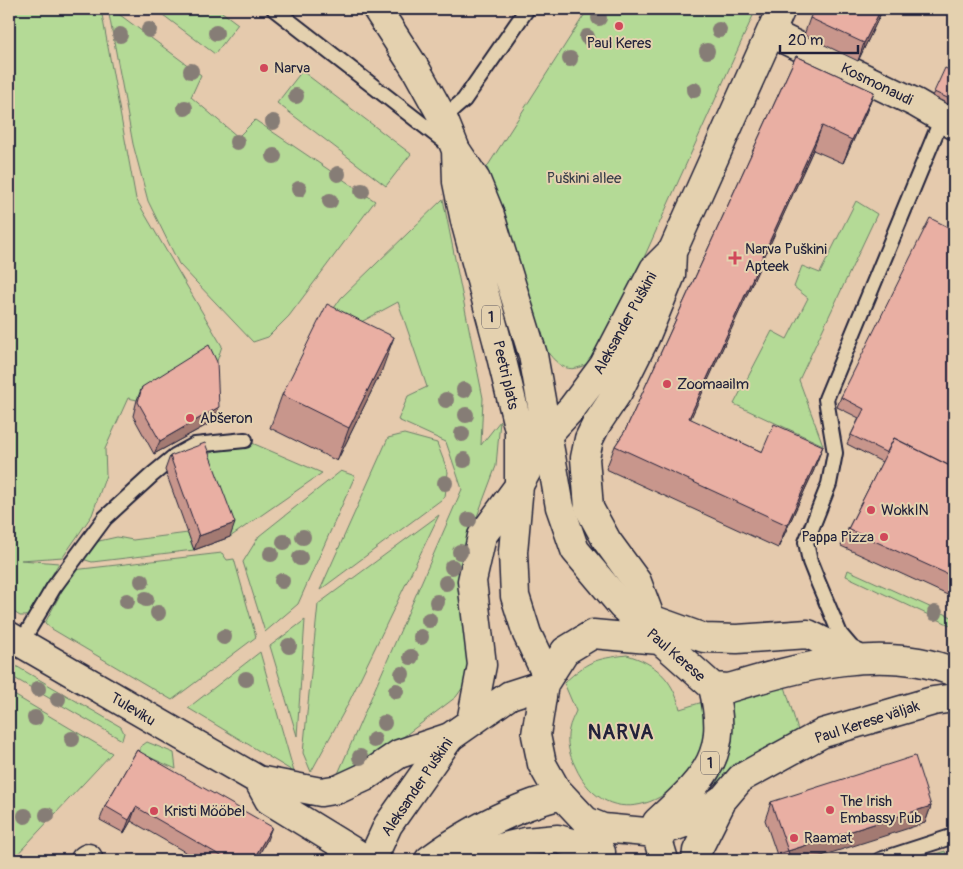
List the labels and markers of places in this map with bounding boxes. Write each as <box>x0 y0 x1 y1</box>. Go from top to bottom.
marker: Paul Keres <box>613 20 625 32</box>
place label: Paul Keres <box>587 34 651 53</box>
place label: Narva <box>274 59 310 78</box>
marker: Narva <box>258 62 270 74</box>
place label: Narva Puškini Apteek <box>745 240 827 276</box>
marker: Narva Puškini Apteek <box>729 252 741 264</box>
place label: Zoomaailm <box>677 375 749 394</box>
marker: Zoomaailm <box>661 378 673 390</box>
place label: Abšeron <box>200 409 253 428</box>
marker: Abšeron <box>184 412 196 424</box>
place label: WokkIN <box>881 501 929 520</box>
marker: WokkIN <box>865 504 877 516</box>
place label: Pappa Pizza <box>801 528 874 547</box>
marker: Pappa Pizza <box>878 531 890 543</box>
place label: The Irish Embassy Pub <box>840 792 922 828</box>
place label: Kristi Mööbel <box>164 802 245 821</box>
marker: The Irish Embassy Pub <box>824 804 836 816</box>
marker: Kristi Mööbel <box>148 805 160 817</box>
place label: Raamat <box>804 829 853 848</box>
marker: Raamat <box>788 832 800 844</box>

